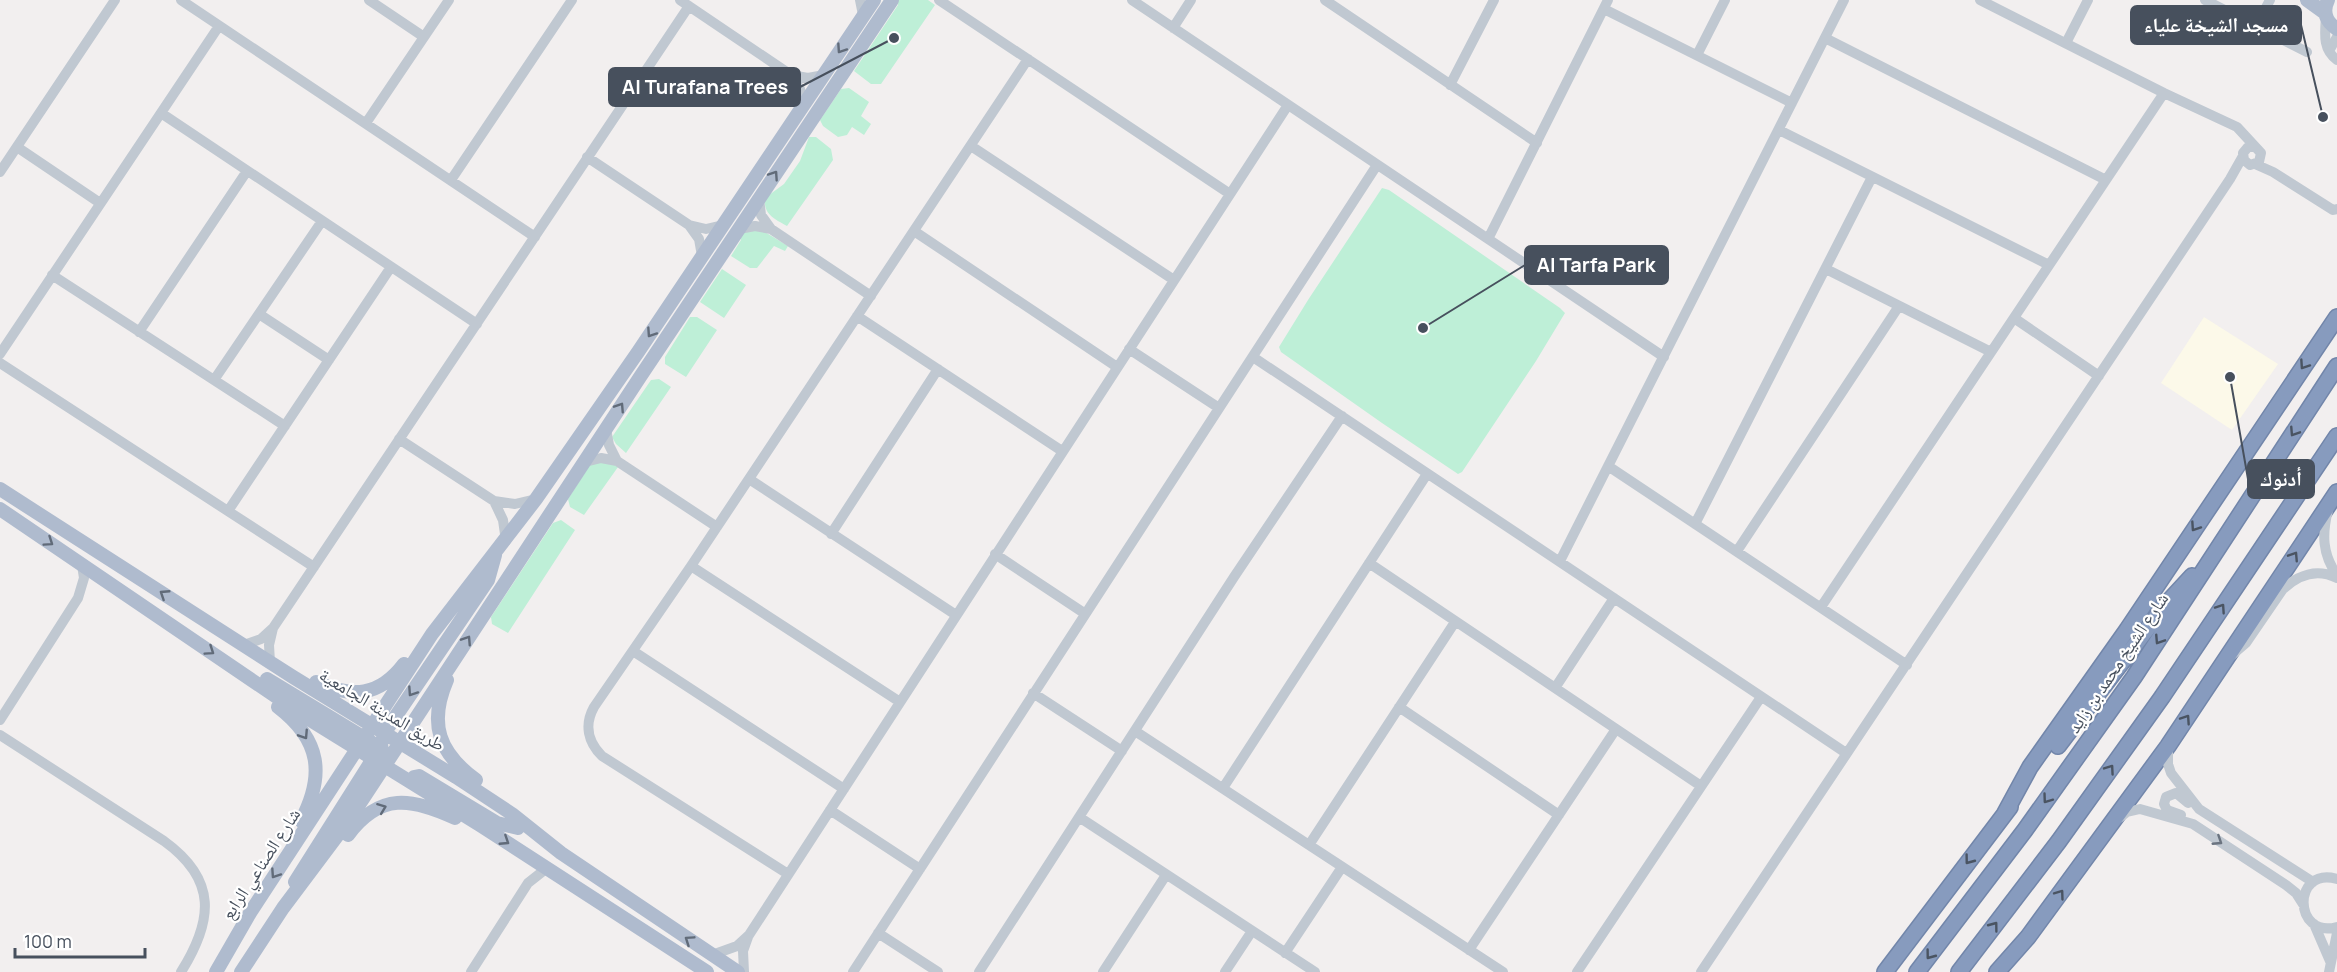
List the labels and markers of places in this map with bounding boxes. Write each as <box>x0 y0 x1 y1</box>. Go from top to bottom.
callout: مسجد الشيخة علياء <box>2131 6 2301 44</box>
callout: Al Turafana Trees <box>609 68 800 106</box>
callout: Al Tarfa Park <box>1525 246 1668 284</box>
callout: أدنوك <box>2248 460 2314 498</box>

